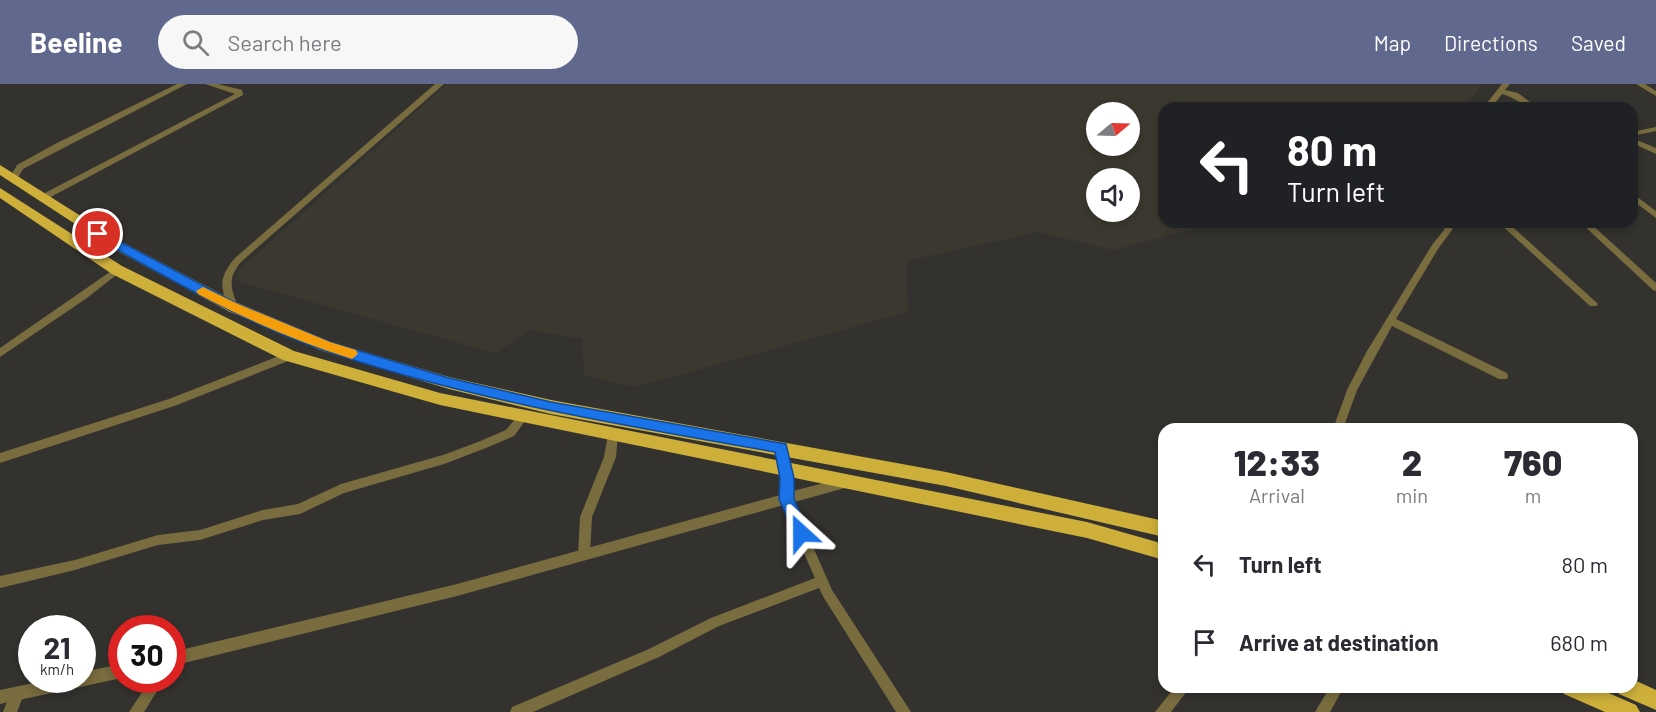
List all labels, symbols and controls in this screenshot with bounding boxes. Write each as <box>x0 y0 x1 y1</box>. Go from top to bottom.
search box <box>158 15 578 69</box>
text: Beeline <box>30 25 122 59</box>
icon: search <box>179 26 212 59</box>
text: Search here <box>227 29 342 55</box>
text: Map <box>1374 30 1411 55</box>
text: Directions <box>1444 30 1538 55</box>
text: Saved <box>1571 30 1626 55</box>
north arrow <box>1086 102 1140 156</box>
map controls <box>1086 102 1140 222</box>
text: 80 m <box>1287 124 1377 174</box>
icon: left <box>1188 126 1266 204</box>
button: sound <box>1086 168 1140 222</box>
text: Turn left <box>1287 175 1385 207</box>
pin <box>72 208 123 259</box>
icon: arrive <box>81 217 114 250</box>
text: 12:33 <box>1234 440 1320 483</box>
text: 2 <box>1402 440 1422 483</box>
text: 760 <box>1504 440 1562 483</box>
text: Arrival <box>1249 483 1305 507</box>
text: min <box>1396 483 1428 507</box>
text: m <box>1525 483 1541 507</box>
position arrow <box>769 501 833 565</box>
icon: left <box>1188 548 1221 581</box>
text: Turn left <box>1239 551 1322 577</box>
text: 80 m <box>1562 551 1608 577</box>
speed limit sign: 30 <box>108 615 186 693</box>
icon: arrive <box>1188 626 1221 659</box>
text: 21 <box>43 629 71 665</box>
text: Arrive at destination <box>1239 629 1438 655</box>
text: 680 m <box>1550 629 1608 655</box>
text: km/h <box>40 660 74 678</box>

